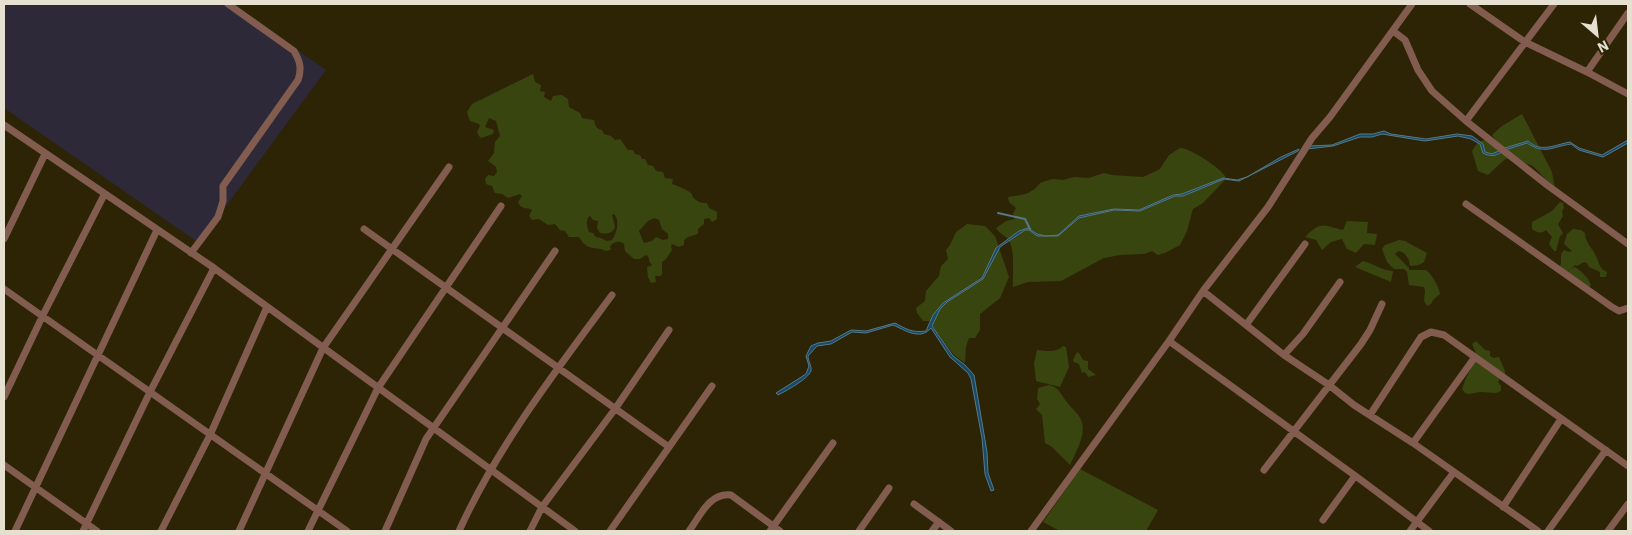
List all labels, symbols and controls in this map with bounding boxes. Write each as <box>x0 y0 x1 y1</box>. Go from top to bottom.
north arrow <box>1572 10 1622 60</box>
text: N <box>1594 36 1612 57</box>

